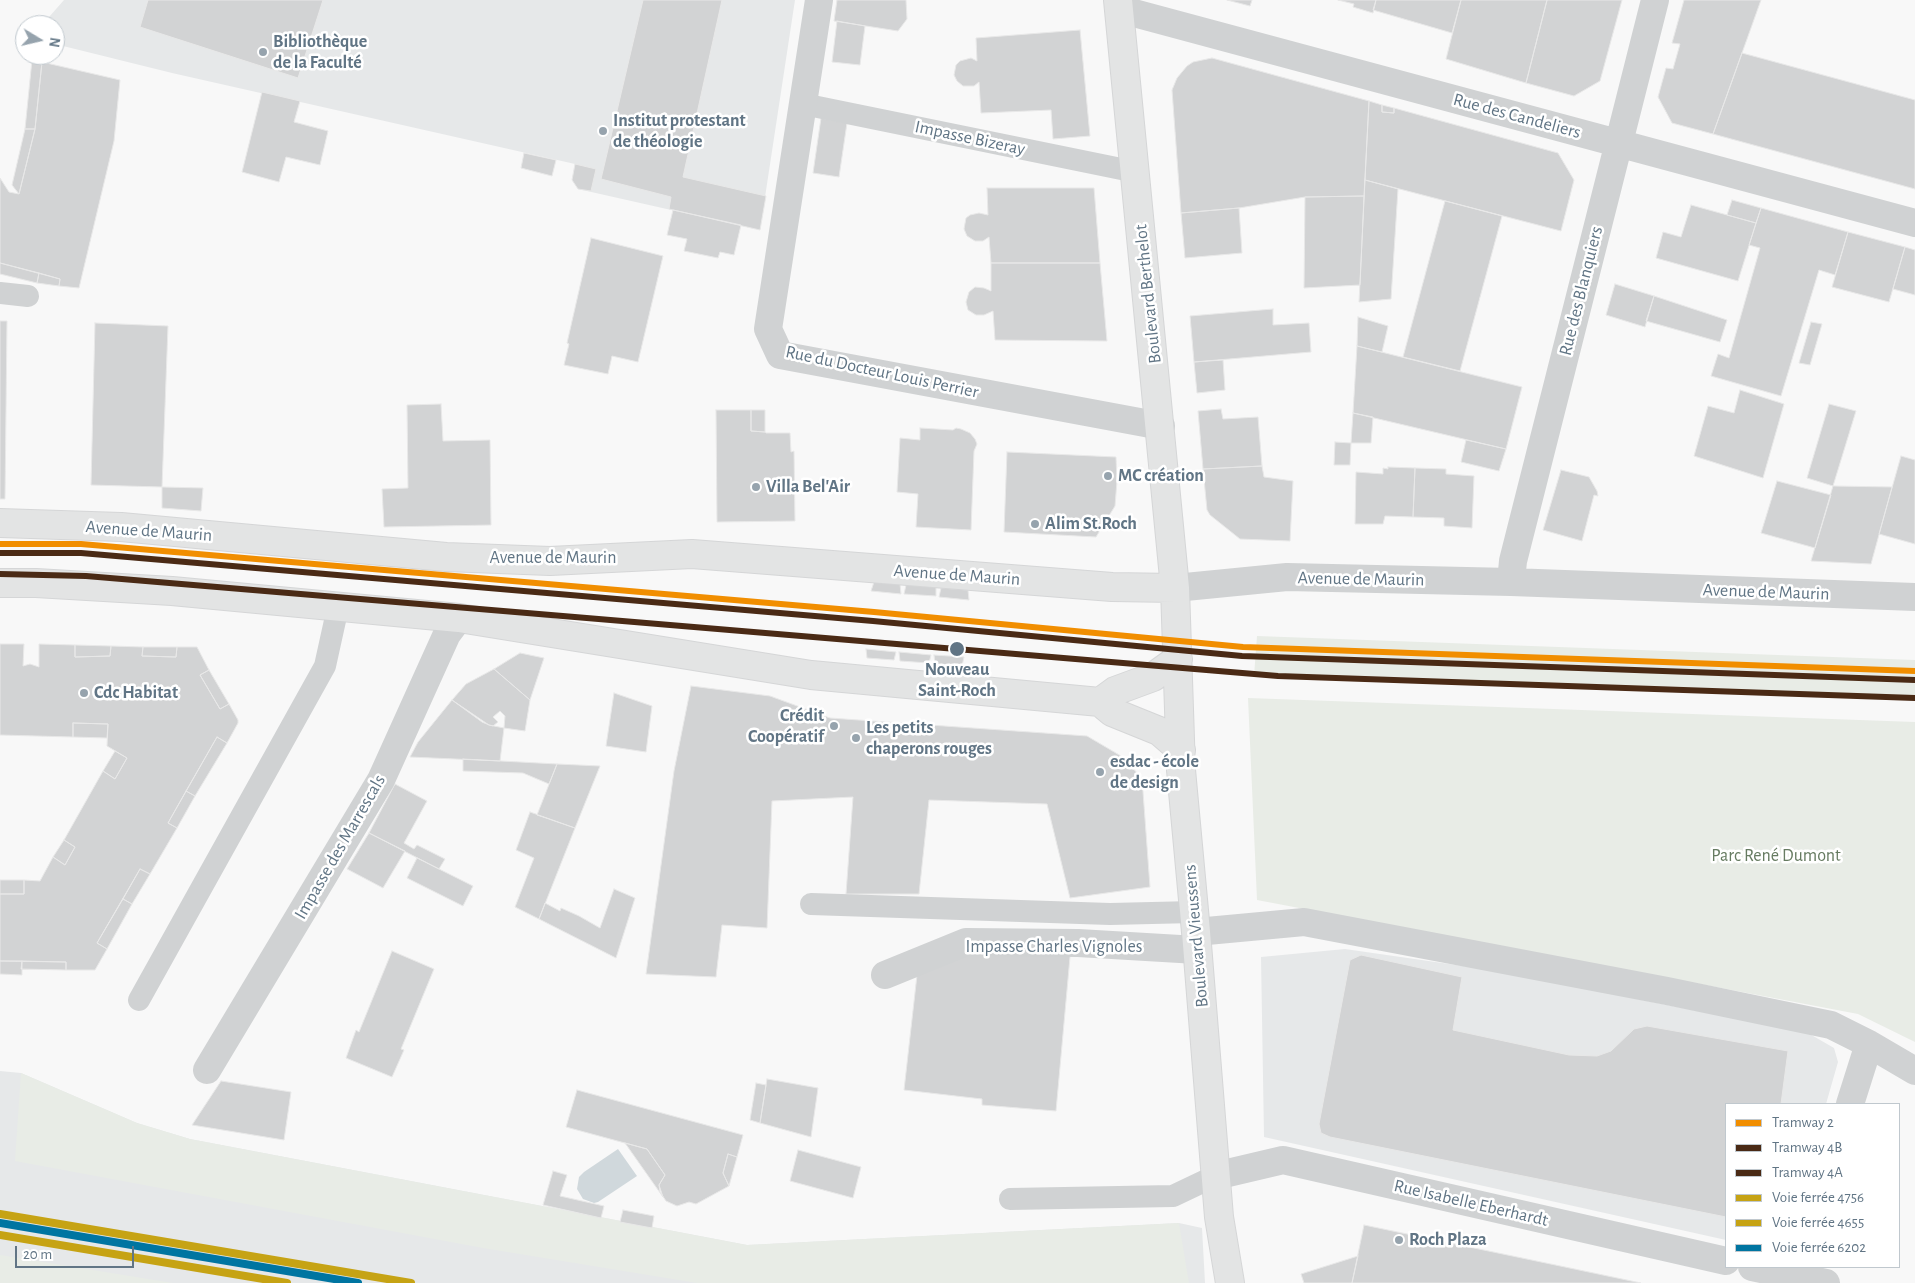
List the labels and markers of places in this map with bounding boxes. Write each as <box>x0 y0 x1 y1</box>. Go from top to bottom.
place label: Bibliothèque de la Faculté <box>273 31 367 74</box>
marker: Bibliothèque de la Faculté <box>257 46 269 58</box>
place label: Institut protestant de théologie <box>613 110 746 152</box>
marker: Institut protestant de théologie <box>597 125 609 137</box>
place label: MC création <box>1118 465 1204 487</box>
marker: MC création <box>1102 470 1114 482</box>
place label: Villa Bel'Air <box>766 476 850 498</box>
marker: Villa Bel'Air <box>750 481 762 493</box>
place label: Alim St.Roch <box>1045 513 1137 535</box>
marker: Alim St.Roch <box>1029 518 1041 530</box>
marker: Nouveau Saint-Roch <box>948 640 966 658</box>
place label: Nouveau Saint-Roch <box>918 659 996 702</box>
place label: Cdc Habitat <box>94 682 178 704</box>
marker: Cdc Habitat <box>78 687 90 699</box>
place label: Crédit Coopératif <box>748 705 824 748</box>
place label: Les petits chaperons rouges <box>866 717 992 760</box>
marker: Crédit Coopératif <box>828 720 840 732</box>
marker: Les petits chaperons rouges <box>850 732 862 744</box>
place label: esdac - école de design <box>1110 751 1199 794</box>
marker: esdac - école de design <box>1094 766 1106 778</box>
place label: Roch Plaza <box>1409 1229 1487 1251</box>
marker: Roch Plaza <box>1393 1234 1405 1246</box>

